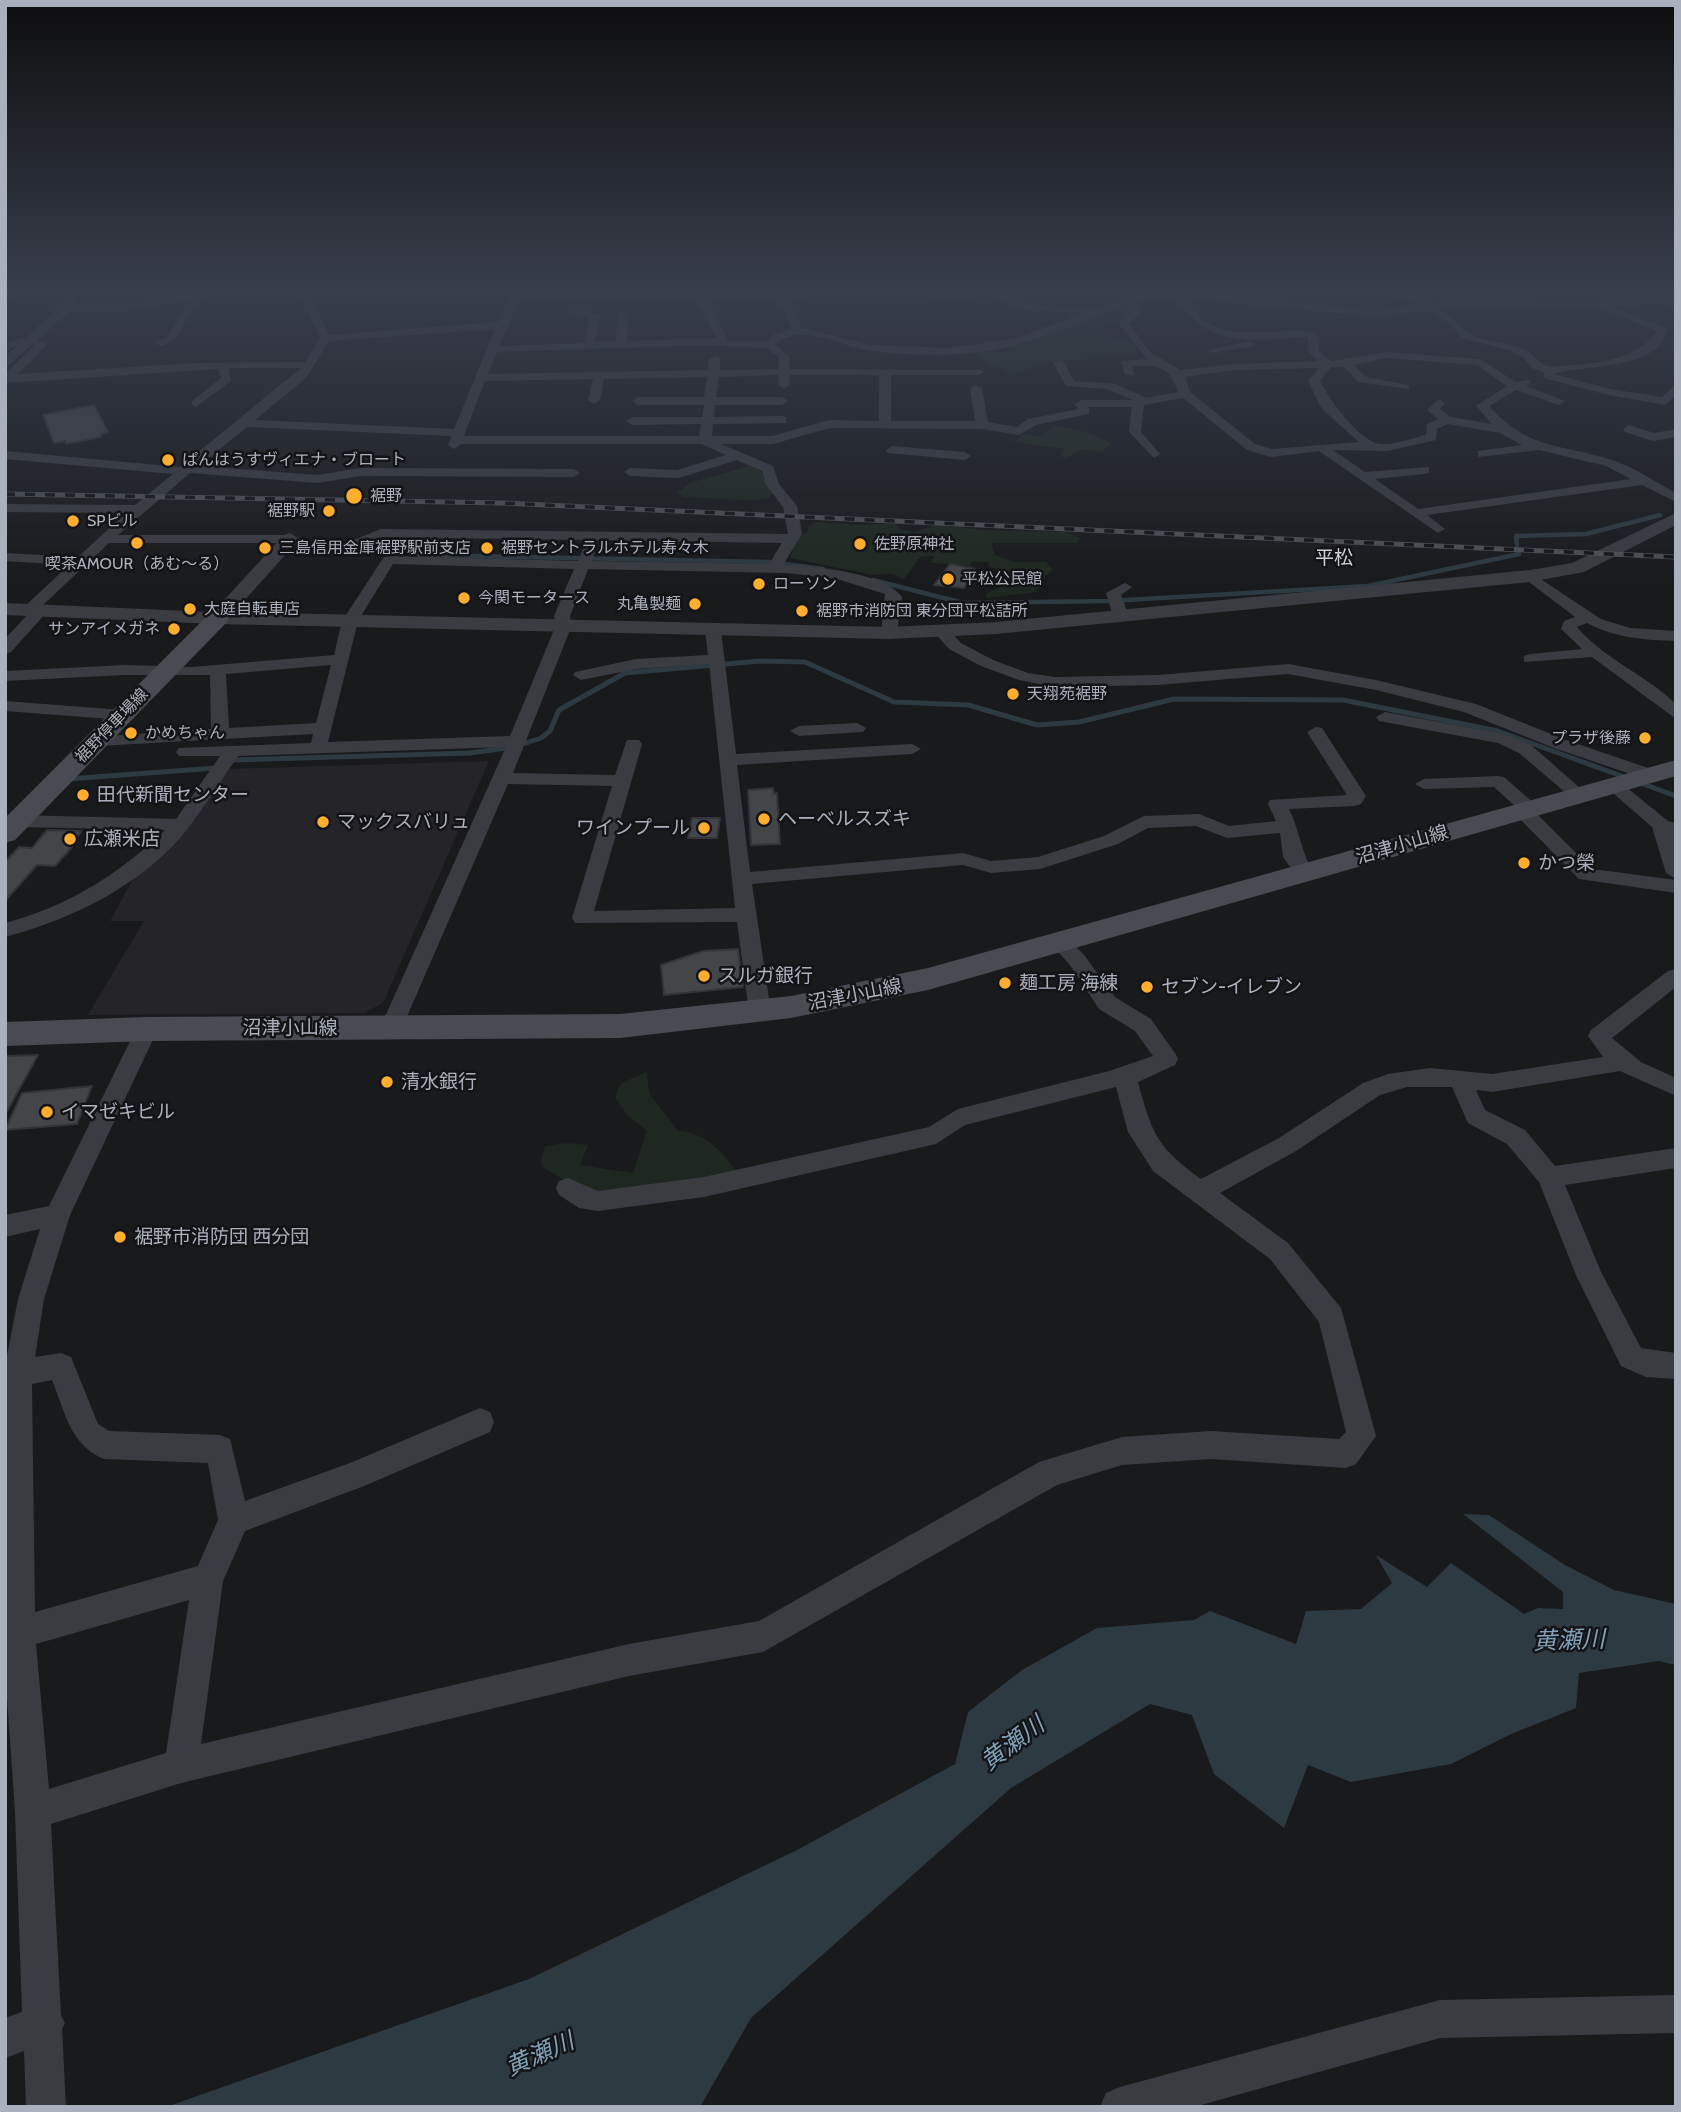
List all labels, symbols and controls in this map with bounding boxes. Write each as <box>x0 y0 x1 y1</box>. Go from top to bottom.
place label: ぱんはうすヴィエナ・ブロート <box>182 450 406 470</box>
marker: ぱんはうすヴィエナ・ブロート <box>160 452 176 468</box>
marker: 裾野 <box>344 486 364 506</box>
place label: 裾野 <box>370 486 402 506</box>
place label: 裾野駅 <box>267 501 315 521</box>
marker: 裾野駅 <box>321 503 337 519</box>
place label: SPビル <box>87 511 137 531</box>
marker: SPビル <box>65 513 81 529</box>
place label: 佐野原神社 <box>874 534 954 554</box>
marker: 喫茶AMOUR（あむ〜る） <box>129 535 145 551</box>
marker: 佐野原神社 <box>852 536 868 552</box>
place label: 三島信用金庫裾野駅前支店 <box>279 538 471 558</box>
place label: 裾野セントラルホテル寿々木 <box>501 538 709 558</box>
marker: 三島信用金庫裾野駅前支店 <box>257 540 273 556</box>
marker: 裾野セントラルホテル寿々木 <box>479 540 495 556</box>
district label: 平松 <box>1315 547 1353 569</box>
place label: 喫茶AMOUR（あむ〜る） <box>45 554 229 574</box>
place label: 平松公民館 <box>962 569 1042 589</box>
marker: 平松公民館 <box>940 571 956 587</box>
place label: ローソン <box>773 574 837 594</box>
marker: ローソン <box>751 576 767 592</box>
place label: 今関モータース <box>478 588 590 608</box>
marker: 今関モータース <box>456 590 472 606</box>
place label: 丸亀製麺 <box>617 594 681 614</box>
marker: 丸亀製麺 <box>687 596 703 612</box>
place label: 大庭自転車店 <box>204 599 300 619</box>
marker: 大庭自転車店 <box>182 601 198 617</box>
place label: 裾野市消防団 東分団平松詰所 <box>816 601 1028 621</box>
marker: 裾野市消防団 東分団平松詰所 <box>794 603 810 619</box>
place label: サンアイメガネ <box>48 619 160 639</box>
marker: サンアイメガネ <box>166 621 182 637</box>
place label: 天翔苑裾野 <box>1027 684 1107 704</box>
street label: 裾野停車場線 <box>72 685 152 767</box>
marker: 天翔苑裾野 <box>1005 686 1021 702</box>
place label: かめちゃん <box>145 723 225 743</box>
marker: かめちゃん <box>123 725 139 741</box>
place label: プラザ後藤 <box>1551 728 1631 748</box>
marker: プラザ後藤 <box>1637 730 1653 746</box>
place label: 田代新聞センター <box>97 784 249 806</box>
marker: 田代新聞センター <box>75 787 91 803</box>
place label: ヘーベルスズキ <box>778 808 911 830</box>
place label: マックスバリュ <box>337 811 470 833</box>
marker: ヘーベルスズキ <box>756 811 772 827</box>
marker: マックスバリュ <box>315 814 331 830</box>
place label: ワインプール <box>576 817 690 839</box>
marker: ワインプール <box>696 820 712 836</box>
street label: 沼津小山線 <box>1353 821 1451 869</box>
place label: 広瀬米店 <box>84 828 160 850</box>
marker: 広瀬米店 <box>62 831 78 847</box>
place label: かつ榮 <box>1538 852 1595 874</box>
marker: かつ榮 <box>1516 855 1532 871</box>
place label: スルガ銀行 <box>718 965 813 987</box>
marker: スルガ銀行 <box>696 968 712 984</box>
place label: 麺工房 海練 <box>1019 972 1118 994</box>
street label: 沼津小山線 <box>806 975 904 1015</box>
marker: 麺工房 海練 <box>997 975 1013 991</box>
place label: セブン-イレブン <box>1161 976 1302 998</box>
marker: セブン-イレブン <box>1139 979 1155 995</box>
street label: 沼津小山線 <box>243 1017 337 1039</box>
place label: 清水銀行 <box>401 1071 477 1093</box>
marker: 清水銀行 <box>379 1074 395 1090</box>
place label: イマゼキビル <box>61 1101 175 1123</box>
marker: イマゼキビル <box>39 1104 55 1120</box>
place label: 裾野市消防団 西分団 <box>134 1226 309 1248</box>
marker: 裾野市消防団 西分団 <box>112 1229 128 1245</box>
water label: 黄瀬川 <box>1533 1625 1605 1657</box>
water label: 黄瀬川 <box>976 1711 1050 1777</box>
water label: 黄瀬川 <box>501 2027 579 2083</box>

